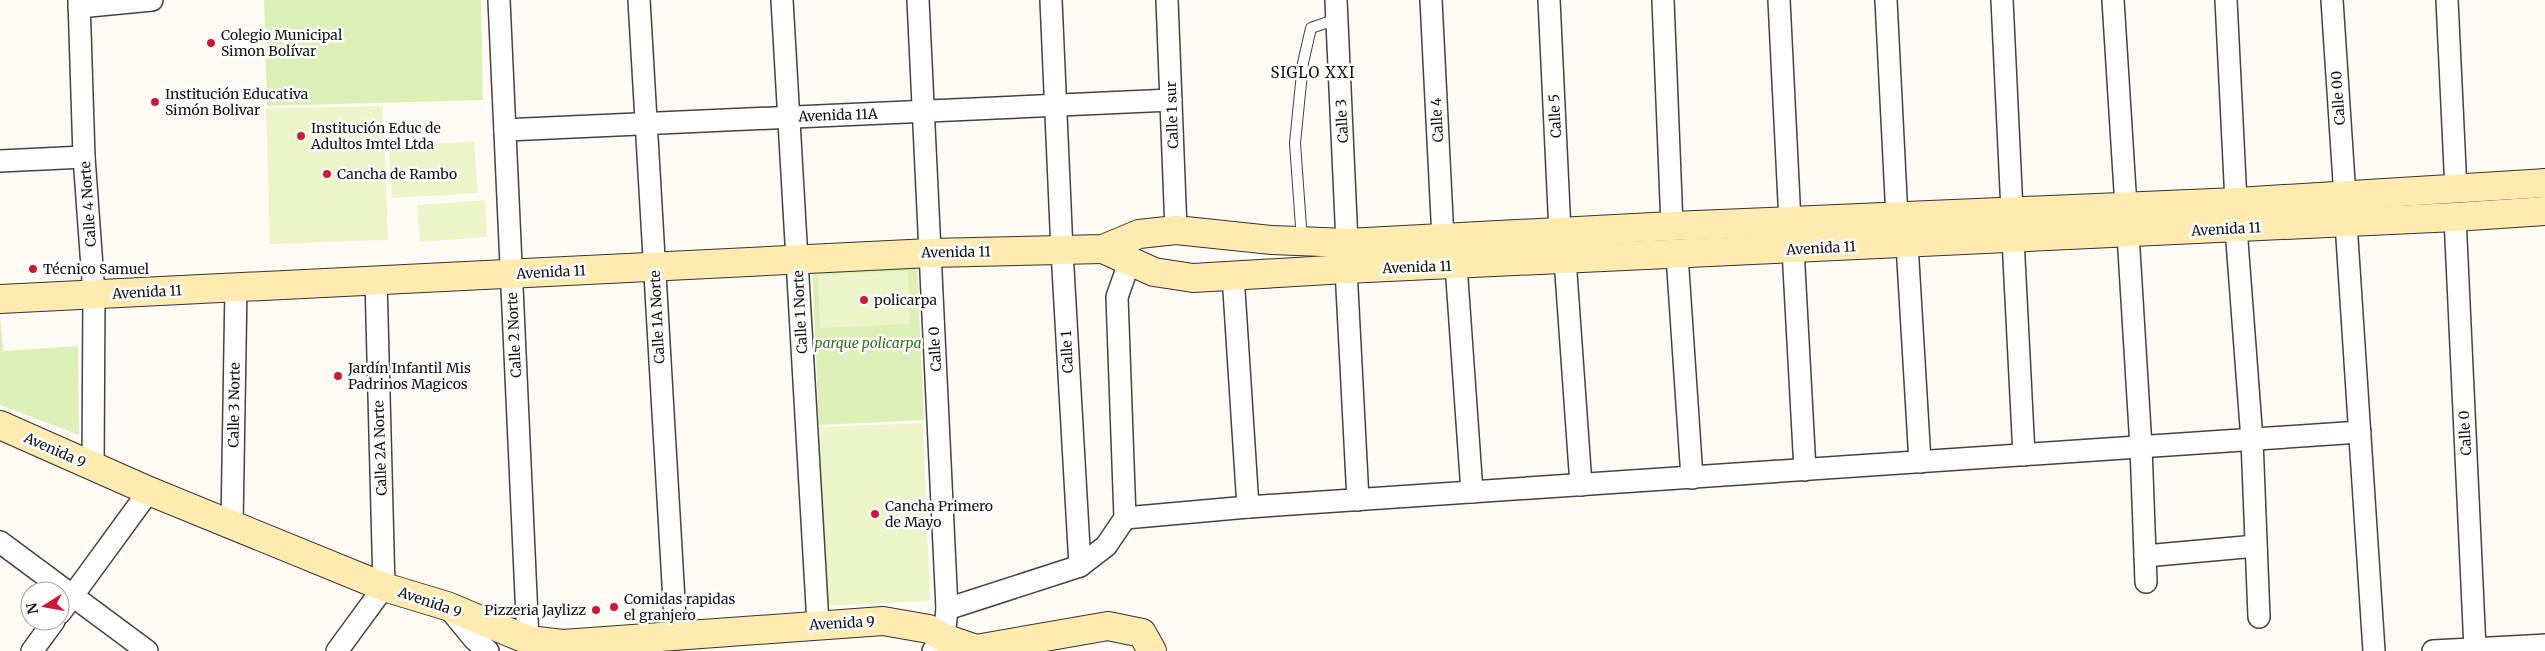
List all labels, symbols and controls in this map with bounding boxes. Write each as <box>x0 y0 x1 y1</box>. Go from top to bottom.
place label: Colegio Municipal Simon Bolívar <box>221 26 343 60</box>
marker: Colegio Municipal Simon Bolívar <box>205 37 217 49</box>
district label: SIGLO XXI <box>1270 63 1356 82</box>
street label: Calle 00 <box>2327 70 2349 126</box>
street label: Calle 1 sur <box>1162 81 1182 149</box>
place label: Institución Educativa Simón Bolivar <box>165 85 309 119</box>
street label: Calle 5 <box>1545 93 1565 139</box>
marker: Institución Educativa Simón Bolivar <box>149 96 161 108</box>
street label: Calle 4 <box>1427 97 1447 143</box>
street label: Calle 3 <box>1332 98 1352 144</box>
street label: Avenida 11A <box>797 105 878 125</box>
place label: Institución Educ de Adultos Imtel Ltda <box>310 119 441 153</box>
marker: Institución Educ de Adultos Imtel Ltda <box>295 130 307 142</box>
street label: Calle 4 Norte <box>76 161 100 247</box>
place label: Cancha de Rambo <box>337 165 457 183</box>
marker: Cancha de Rambo <box>321 168 333 180</box>
street label: Avenida 11 <box>2190 218 2261 240</box>
street label: Avenida 11 <box>1785 237 1856 259</box>
street label: Avenida 11 <box>920 242 991 262</box>
street label: Avenida 11 <box>1381 257 1452 277</box>
place label: Técnico Samuel <box>43 260 150 278</box>
street label: Avenida 11 <box>515 261 586 283</box>
marker: Técnico Samuel <box>27 263 39 275</box>
street label: Calle 1A Norte <box>646 270 668 364</box>
street label: Calle 1 Norte <box>789 270 811 354</box>
street label: Avenida 11 <box>111 281 182 303</box>
place label: policarpa <box>874 291 937 309</box>
street label: Calle 2 Norte <box>503 292 525 378</box>
marker: policarpa <box>858 294 870 306</box>
street label: Calle 0 <box>925 326 945 372</box>
street label: Calle 1 <box>1057 330 1077 374</box>
park label: parque policarpa <box>814 334 922 352</box>
place label: Jardín Infantil Mis Padrinos Magicos <box>347 359 471 393</box>
street label: Calle 3 Norte <box>224 362 244 448</box>
marker: Jardín Infantil Mis Padrinos Magicos <box>332 370 344 382</box>
street label: Calle 2A Norte <box>369 400 391 496</box>
street label: Calle 0 <box>2455 410 2475 456</box>
street label: Avenida 9 <box>20 428 89 472</box>
place label: Cancha Primero de Mayo <box>885 497 993 531</box>
marker: Cancha Primero de Mayo <box>869 508 881 520</box>
north arrow <box>20 581 70 631</box>
street label: Avenida 9 <box>395 582 464 621</box>
place label: Comidas rapidas el granjero <box>624 590 735 624</box>
text: N <box>22 601 42 616</box>
place label: Pizzeria Jaylizz <box>484 601 586 619</box>
marker: Comidas rapidas el granjero <box>608 601 620 613</box>
marker: Pizzeria Jaylizz <box>590 604 602 616</box>
street label: Avenida 9 <box>808 612 875 634</box>

